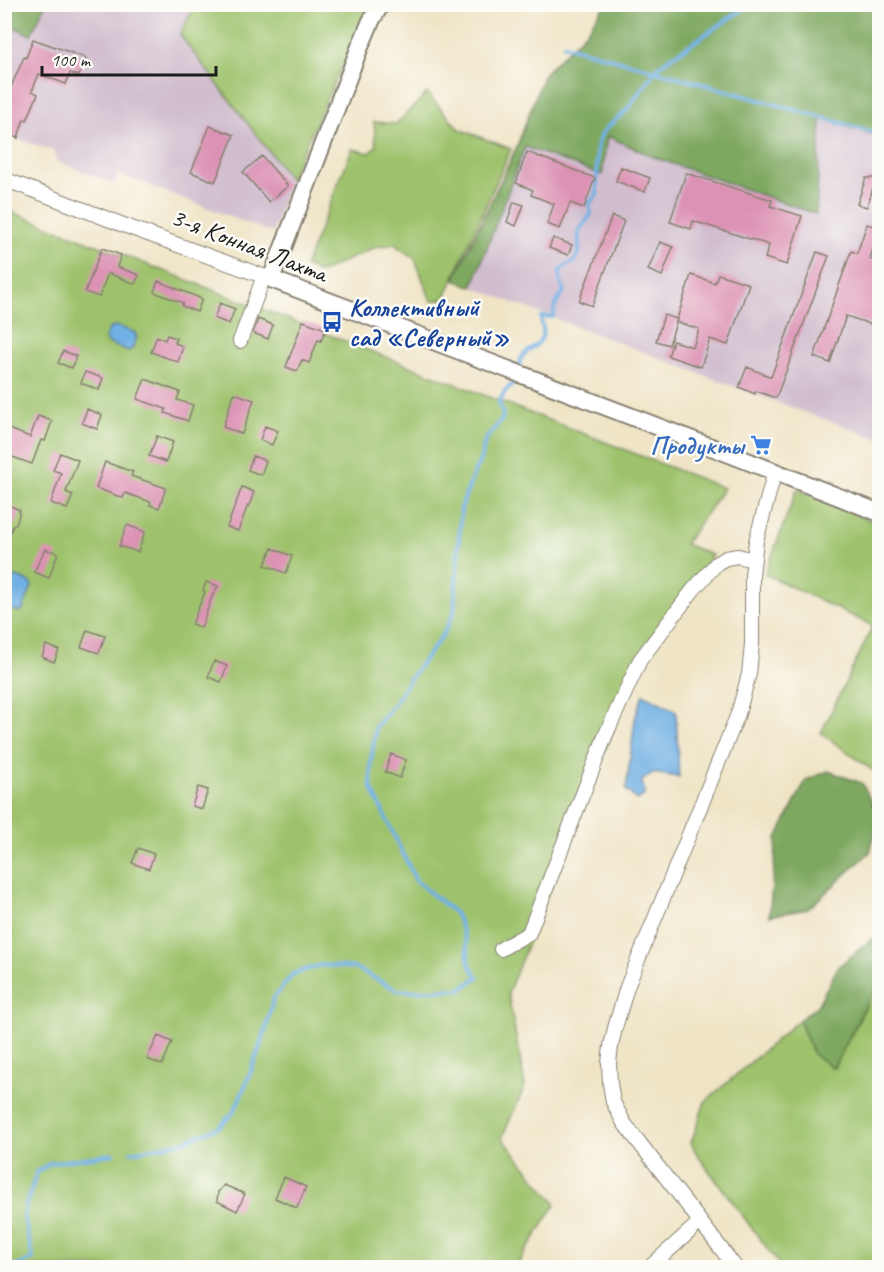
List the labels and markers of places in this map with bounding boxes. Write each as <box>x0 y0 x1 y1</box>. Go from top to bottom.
place label: Коллективный сад «Северный» <box>349 291 510 354</box>
bus stop icon: Коллективный сад «Северный» <box>320 310 344 334</box>
place label: Продукты <box>650 429 747 462</box>
supermarket icon: Продукты <box>749 433 773 457</box>

